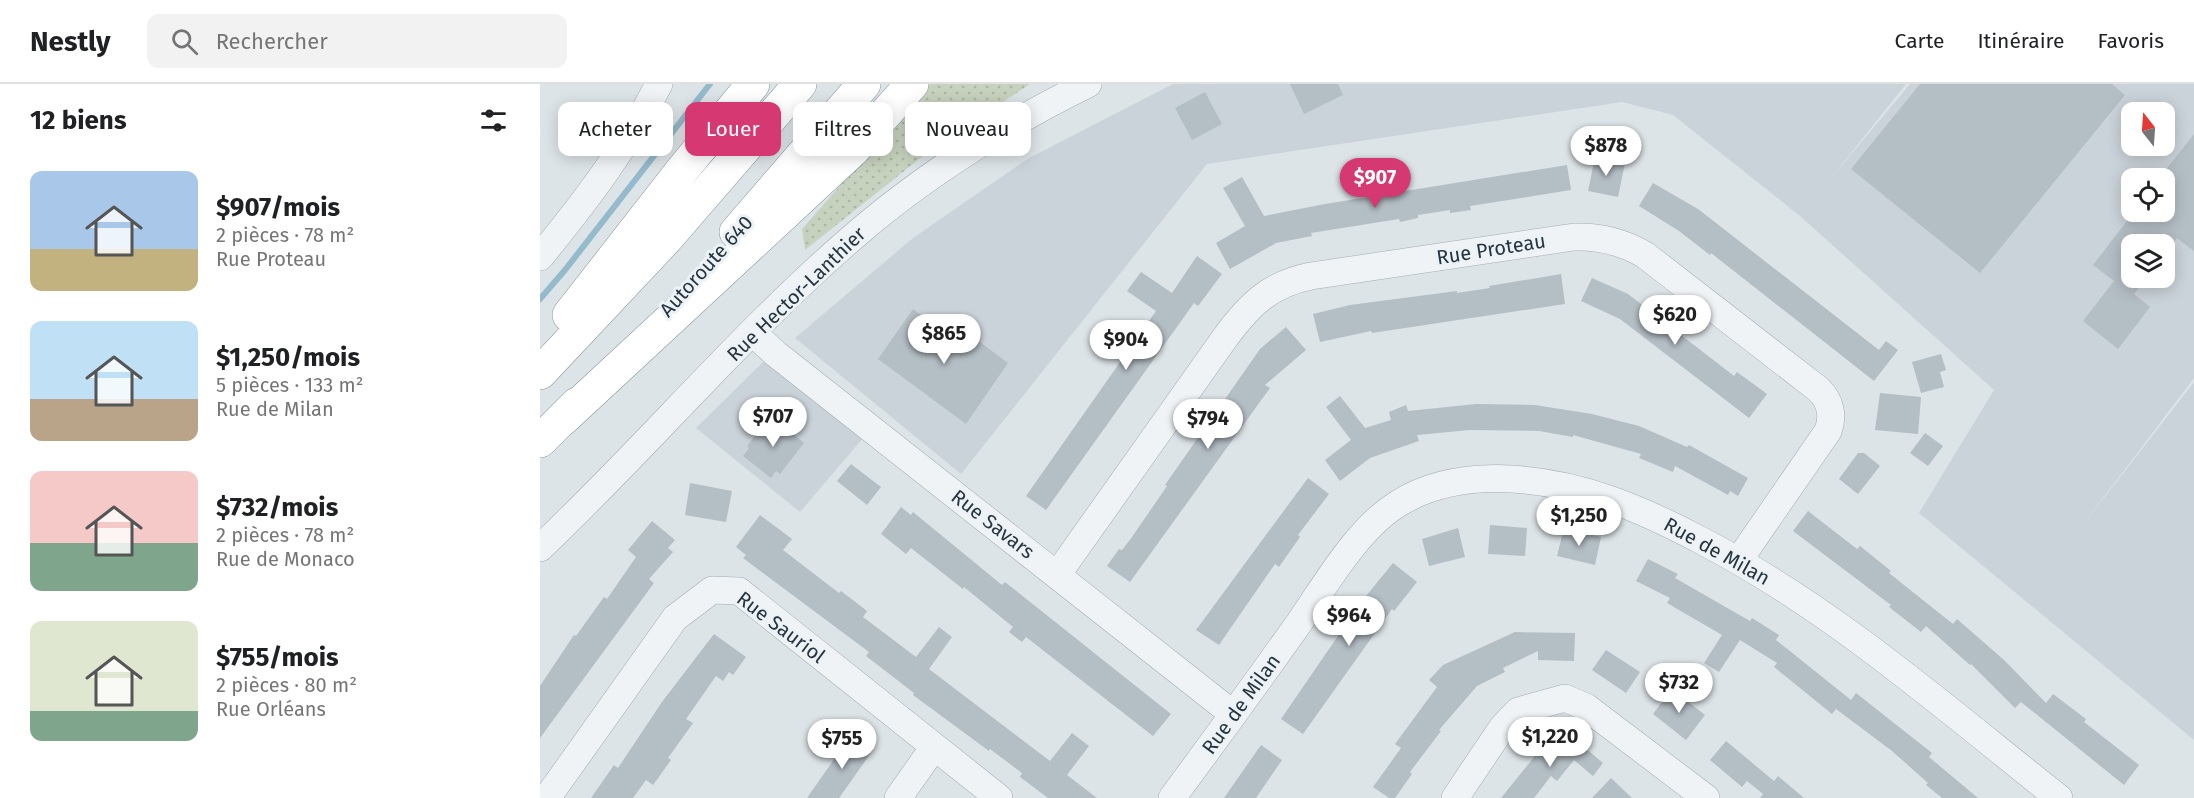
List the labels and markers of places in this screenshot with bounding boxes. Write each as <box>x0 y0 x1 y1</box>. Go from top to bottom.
pin: $878 <box>1570 126 1642 177</box>
pin: $907 <box>1339 158 1411 209</box>
pin: $620 <box>1639 295 1711 346</box>
pin: $865 <box>908 314 980 365</box>
pin: $904 <box>1090 320 1162 371</box>
pin: $707 <box>737 397 809 448</box>
pin: $794 <box>1172 399 1244 450</box>
pin: $1,250 <box>1530 496 1628 547</box>
pin: $964 <box>1313 596 1385 647</box>
pin: $732 <box>1643 663 1715 714</box>
pin: $1,220 <box>1501 717 1599 768</box>
pin: $755 <box>806 719 878 770</box>

